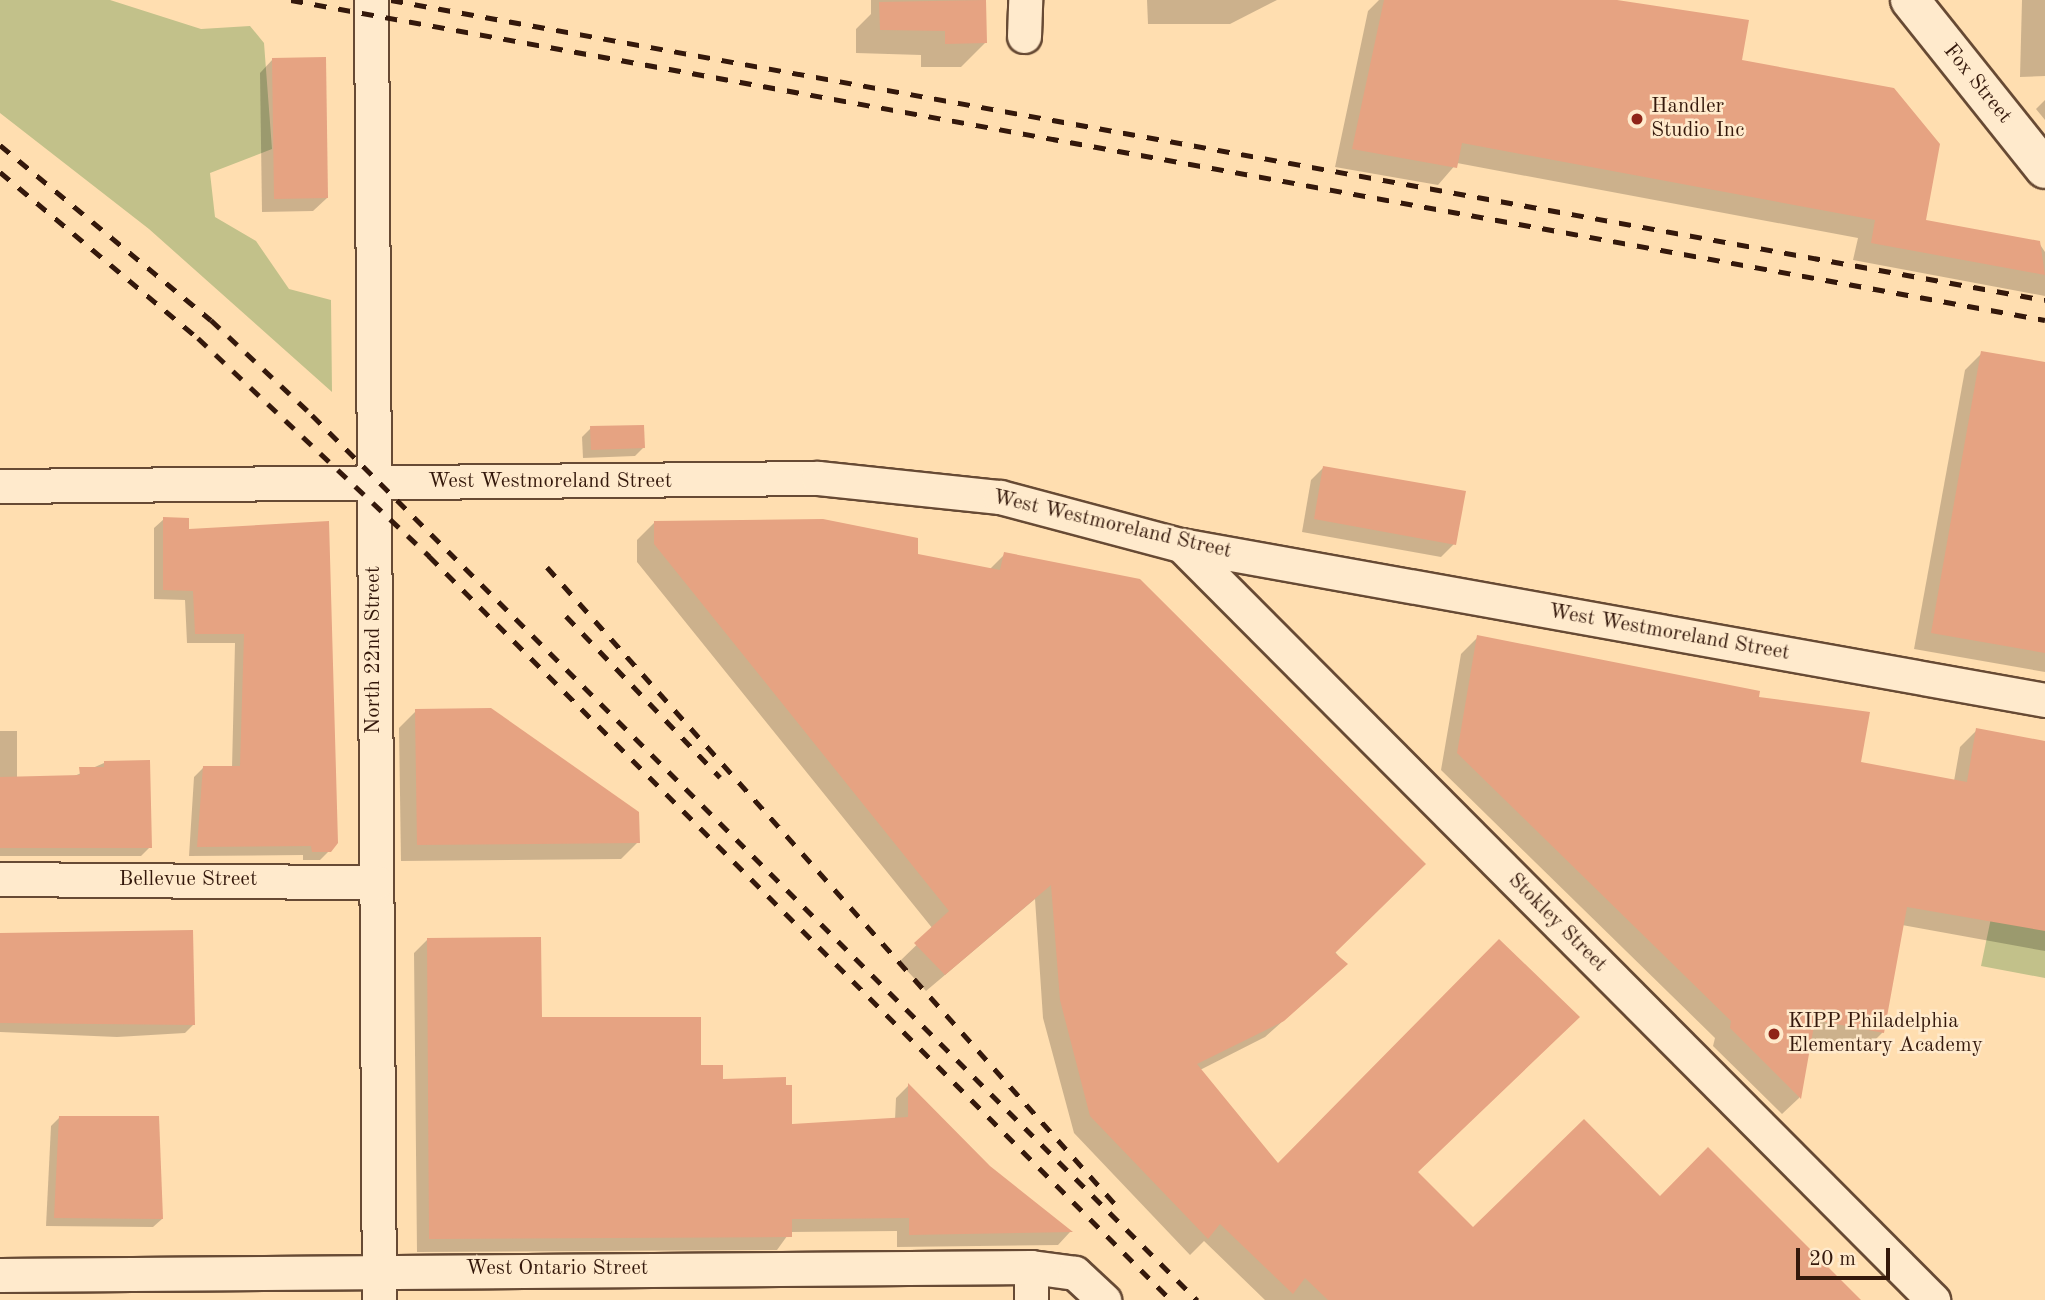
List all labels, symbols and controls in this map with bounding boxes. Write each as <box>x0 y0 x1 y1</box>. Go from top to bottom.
street label: Fox Street <box>1937 39 2017 129</box>
place label: Handler Studio Inc <box>1651 94 1744 144</box>
marker: Handler Studio Inc <box>1629 111 1645 127</box>
street label: West Westmoreland Street <box>428 469 672 495</box>
street label: West Westmoreland Street <box>990 485 1234 565</box>
street label: North 22nd Street <box>361 566 387 734</box>
street label: West Westmoreland Street <box>1547 599 1791 667</box>
street label: Bellevue Street <box>119 867 257 893</box>
street label: Stokley Street <box>1502 868 1612 978</box>
place label: KIPP Philadelphia Elementary Academy <box>1788 1009 1983 1059</box>
marker: KIPP Philadelphia Elementary Academy <box>1766 1026 1782 1042</box>
scale bar <box>1800 1234 1895 1278</box>
text: 20 m <box>1809 1249 1856 1270</box>
street label: West Ontario Street <box>466 1256 648 1282</box>

